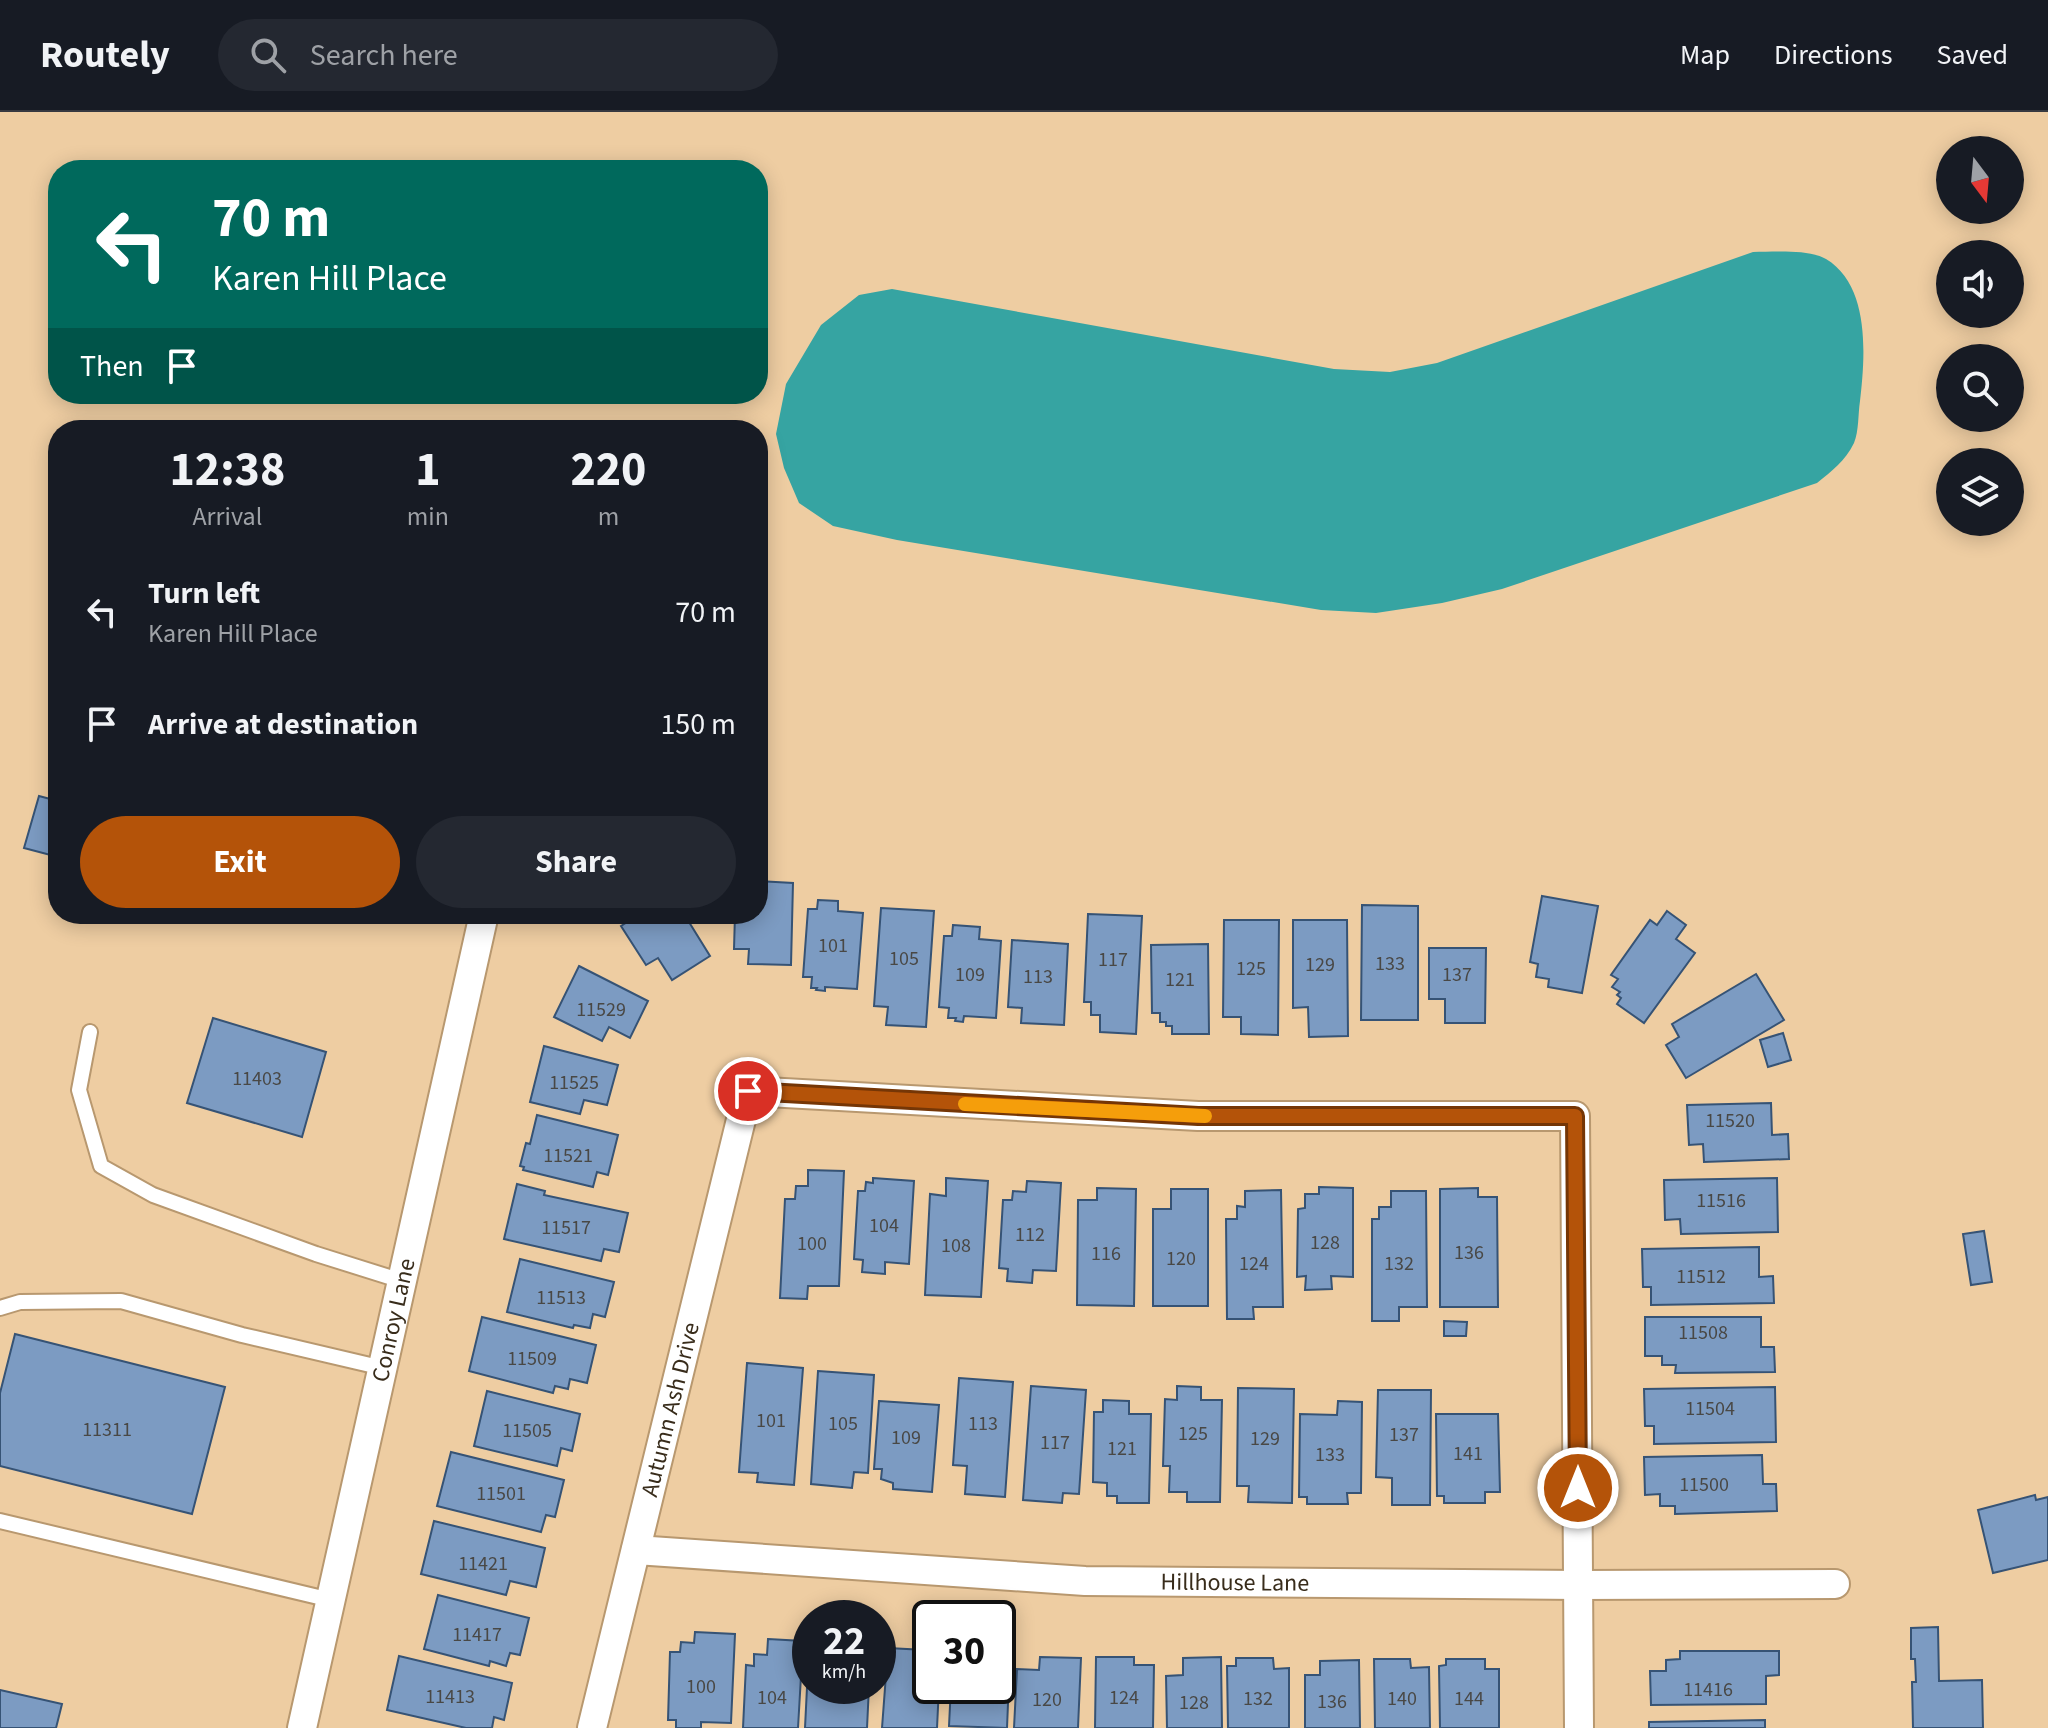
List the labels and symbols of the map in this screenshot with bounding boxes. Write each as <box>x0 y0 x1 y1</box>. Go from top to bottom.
north arrow <box>1936 136 2024 224</box>
house number: 101 <box>818 932 848 960</box>
house number: 105 <box>889 945 919 973</box>
house number: 117 <box>1098 946 1128 974</box>
house number: 133 <box>1375 950 1405 978</box>
house number: 129 <box>1305 951 1335 979</box>
house number: 125 <box>1236 955 1266 983</box>
house number: 109 <box>955 961 985 989</box>
house number: 137 <box>1442 961 1472 989</box>
house number: 113 <box>1023 963 1053 991</box>
house number: 121 <box>1165 966 1195 994</box>
house number: 11529 <box>576 996 626 1024</box>
pin <box>714 1057 782 1125</box>
house number: 11403 <box>232 1065 282 1093</box>
house number: 11525 <box>549 1069 599 1097</box>
house number: 11520 <box>1705 1107 1755 1135</box>
house number: 11521 <box>543 1142 593 1170</box>
house number: 11516 <box>1696 1187 1746 1215</box>
house number: 104 <box>869 1212 899 1240</box>
house number: 11517 <box>541 1214 591 1242</box>
house number: 112 <box>1015 1221 1045 1249</box>
house number: 128 <box>1310 1229 1340 1257</box>
house number: 100 <box>797 1230 827 1258</box>
house number: 108 <box>941 1232 971 1260</box>
house number: 136 <box>1454 1239 1484 1267</box>
house number: 116 <box>1091 1240 1121 1268</box>
house number: 120 <box>1166 1245 1196 1273</box>
house number: 124 <box>1239 1250 1269 1278</box>
house number: 132 <box>1384 1250 1414 1278</box>
street label: Conroy Lane <box>363 1255 424 1385</box>
house number: 11512 <box>1676 1263 1726 1291</box>
house number: 11513 <box>536 1284 586 1312</box>
street label: Autumn Ash Drive <box>632 1319 709 1500</box>
house number: 11508 <box>1678 1319 1728 1347</box>
house number: 11509 <box>507 1345 557 1373</box>
house number: 11504 <box>1685 1395 1735 1423</box>
house number: 101 <box>756 1407 786 1435</box>
house number: 105 <box>828 1410 858 1438</box>
house number: 113 <box>968 1410 998 1438</box>
house number: 11311 <box>82 1416 132 1444</box>
house number: 11505 <box>502 1417 552 1445</box>
house number: 125 <box>1178 1420 1208 1448</box>
house number: 137 <box>1389 1421 1419 1449</box>
house number: 109 <box>891 1424 921 1452</box>
house number: 129 <box>1250 1425 1280 1453</box>
house number: 117 <box>1040 1429 1070 1457</box>
house number: 121 <box>1107 1435 1137 1463</box>
house number: 141 <box>1453 1440 1483 1468</box>
house number: 133 <box>1315 1441 1345 1469</box>
position arrow <box>1536 1446 1620 1530</box>
house number: 11500 <box>1679 1471 1729 1499</box>
house number: 11501 <box>476 1480 526 1508</box>
house number: 11421 <box>458 1550 508 1578</box>
street label: Hillhouse Lane <box>1161 1565 1309 1601</box>
speed limit sign: 30 <box>912 1600 1016 1704</box>
house number: 11417 <box>452 1621 502 1649</box>
house number: 100 <box>686 1673 716 1701</box>
house number: 11416 <box>1683 1676 1733 1704</box>
house number: 11413 <box>425 1683 475 1711</box>
house number: 104 <box>757 1684 787 1712</box>
house number: 124 <box>1109 1684 1139 1712</box>
house number: 132 <box>1243 1685 1273 1713</box>
house number: 140 <box>1387 1685 1417 1713</box>
house number: 144 <box>1454 1685 1484 1713</box>
house number: 120 <box>1032 1686 1062 1714</box>
house number: 136 <box>1317 1688 1347 1716</box>
house number: 128 <box>1179 1689 1209 1717</box>

